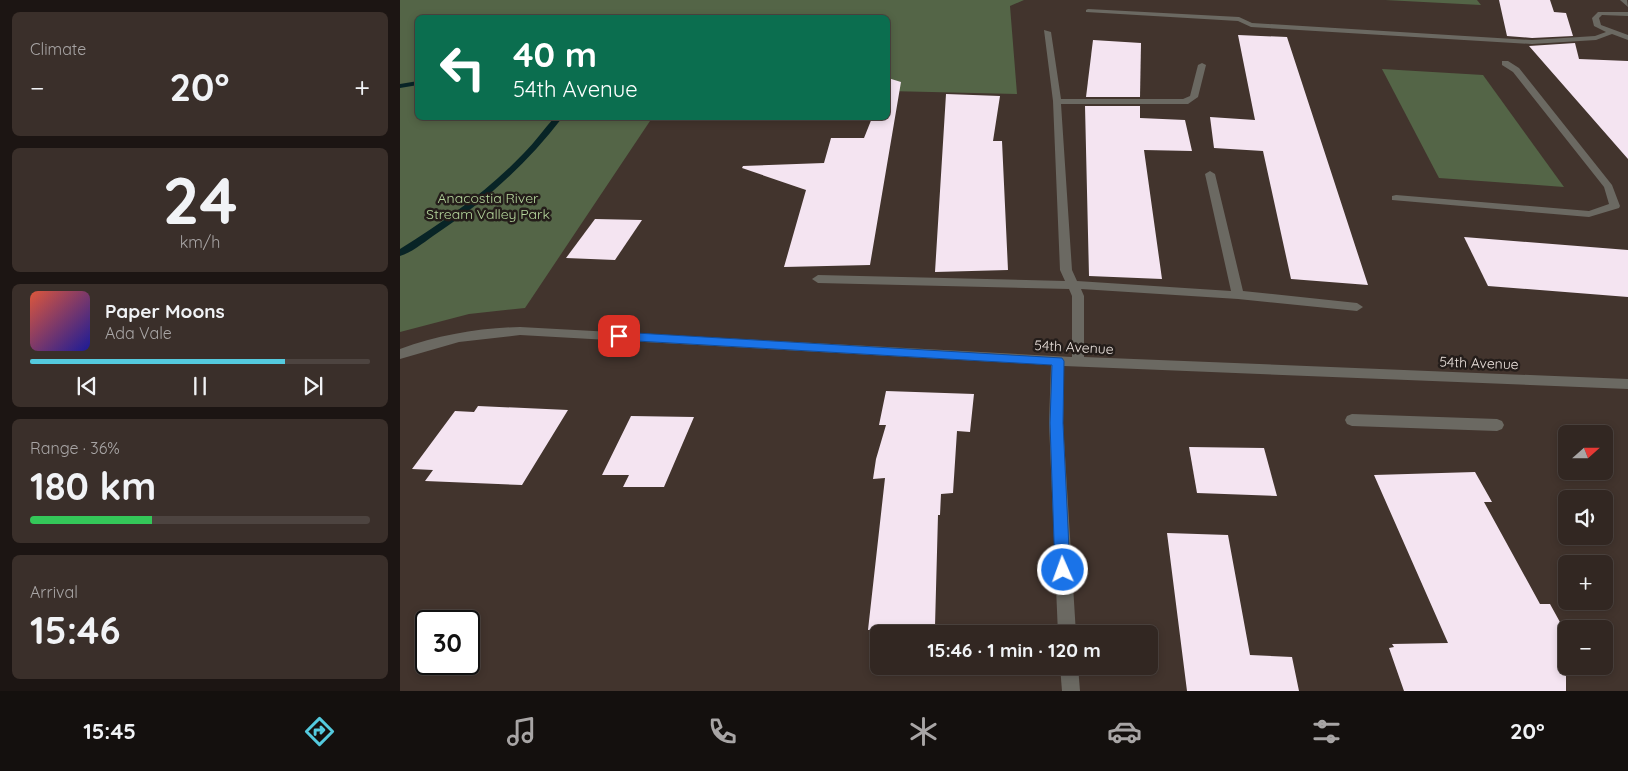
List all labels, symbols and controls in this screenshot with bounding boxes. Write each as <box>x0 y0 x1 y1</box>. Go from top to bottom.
text: 40 m <box>513 32 597 76</box>
icon: left <box>430 35 495 100</box>
text: Climate <box>30 39 86 59</box>
text: 20° <box>169 63 229 111</box>
text: − <box>30 70 45 105</box>
text: + <box>354 70 370 105</box>
text: 54th Avenue <box>513 75 638 103</box>
text: 24 <box>162 159 238 240</box>
park label: Anacostia River Stream Valley Park <box>426 189 550 223</box>
text: km/h <box>180 232 220 252</box>
text: Paper Moons <box>105 299 225 323</box>
pin <box>598 315 640 357</box>
icon: arrive <box>605 322 633 350</box>
text: Ada Vale <box>105 323 172 343</box>
street label: 54th Avenue <box>1034 336 1114 358</box>
street label: 54th Avenue <box>1439 353 1519 373</box>
icon: previous <box>73 372 101 400</box>
icon: pause <box>186 372 214 400</box>
icon: next <box>299 372 327 400</box>
north arrow <box>1558 425 1612 480</box>
map controls <box>1558 425 1613 675</box>
text: Range · 36% <box>30 438 120 458</box>
text: 180 km <box>30 462 156 510</box>
button: sound <box>1558 490 1613 545</box>
position arrow <box>1036 543 1088 595</box>
button: + <box>1558 555 1613 610</box>
text: Arrival <box>30 582 78 602</box>
text: 15:46 <box>30 606 120 654</box>
speed limit sign: 30 <box>415 610 480 675</box>
button: − <box>1558 620 1613 675</box>
text: 15:46 · 1 min · 120 m <box>927 638 1101 662</box>
icon: directions <box>302 714 337 749</box>
icon: music <box>504 714 539 749</box>
icon: phone <box>705 714 740 749</box>
icon: climate <box>906 714 941 749</box>
icon: car <box>1107 714 1142 749</box>
icon: filters <box>1309 714 1344 749</box>
text: 15:45 <box>83 717 136 745</box>
text: 20° <box>1510 717 1545 745</box>

